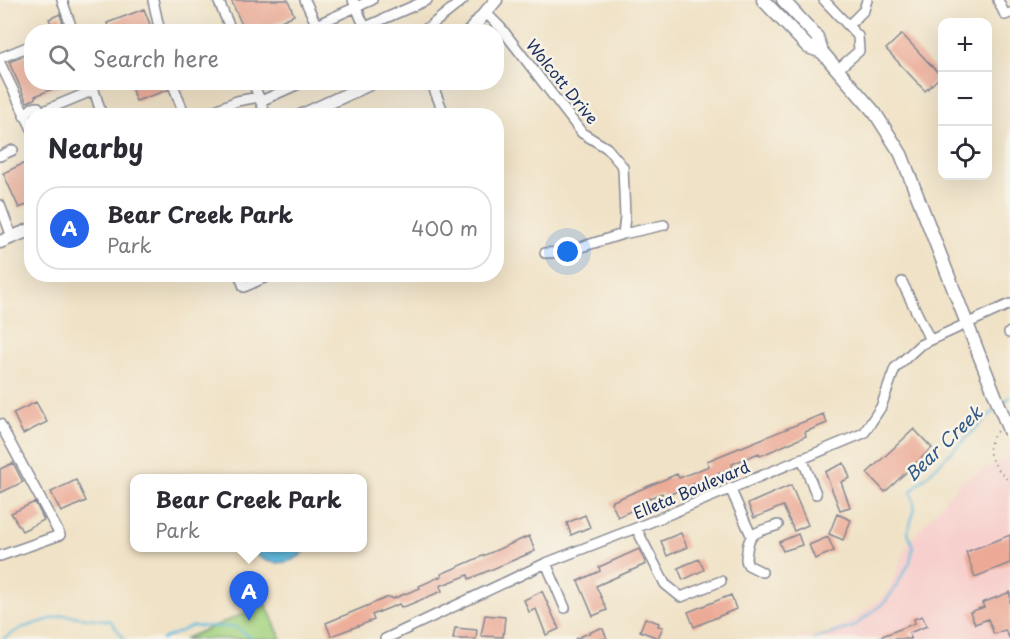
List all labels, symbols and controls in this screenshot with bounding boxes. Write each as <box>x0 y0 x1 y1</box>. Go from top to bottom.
map controls <box>938 18 992 180</box>
button: + <box>938 18 992 72</box>
search box <box>24 24 504 90</box>
street label: Wolcott Drive <box>521 33 605 129</box>
icon: search <box>45 41 78 74</box>
text: Search here <box>93 41 219 74</box>
button: − <box>938 72 992 126</box>
button: locate <box>938 126 992 180</box>
text: Nearby <box>48 128 143 167</box>
text: Bear Creek Park <box>107 197 293 230</box>
text: A <box>62 213 77 243</box>
text: 400 m <box>411 213 478 243</box>
text: Park <box>107 230 152 260</box>
your location <box>553 237 582 266</box>
water label: Bear Creek <box>898 398 989 487</box>
street label: Elleta Boulevard <box>629 454 753 524</box>
popup <box>130 474 367 552</box>
text: Bear Creek Park <box>155 482 342 515</box>
text: Park <box>155 515 200 545</box>
pin: A <box>230 572 268 621</box>

